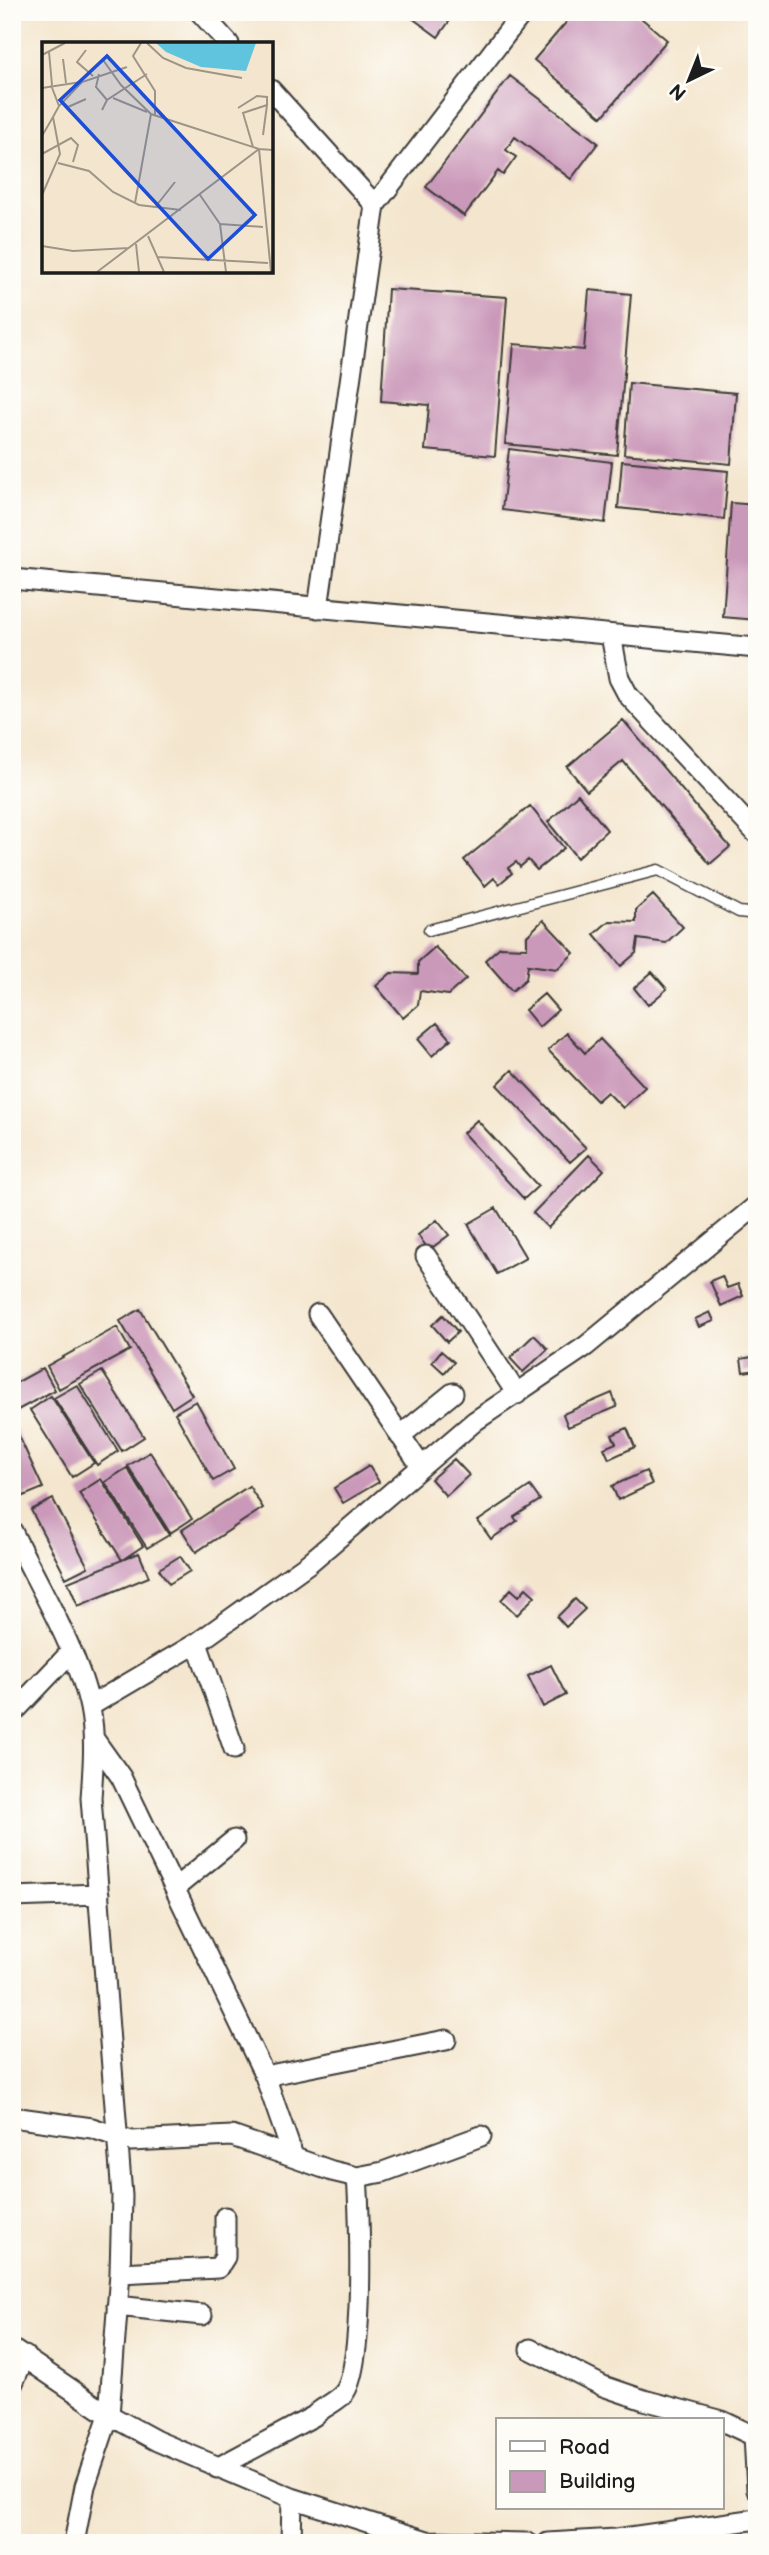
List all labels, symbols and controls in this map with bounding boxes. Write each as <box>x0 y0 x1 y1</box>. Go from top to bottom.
inset map <box>42 42 273 273</box>
north arrow <box>654 46 724 116</box>
text: N <box>665 78 691 105</box>
legend <box>496 2418 724 2510</box>
text: Road <box>559 2435 610 2460</box>
text: Building <box>559 2469 635 2494</box>

